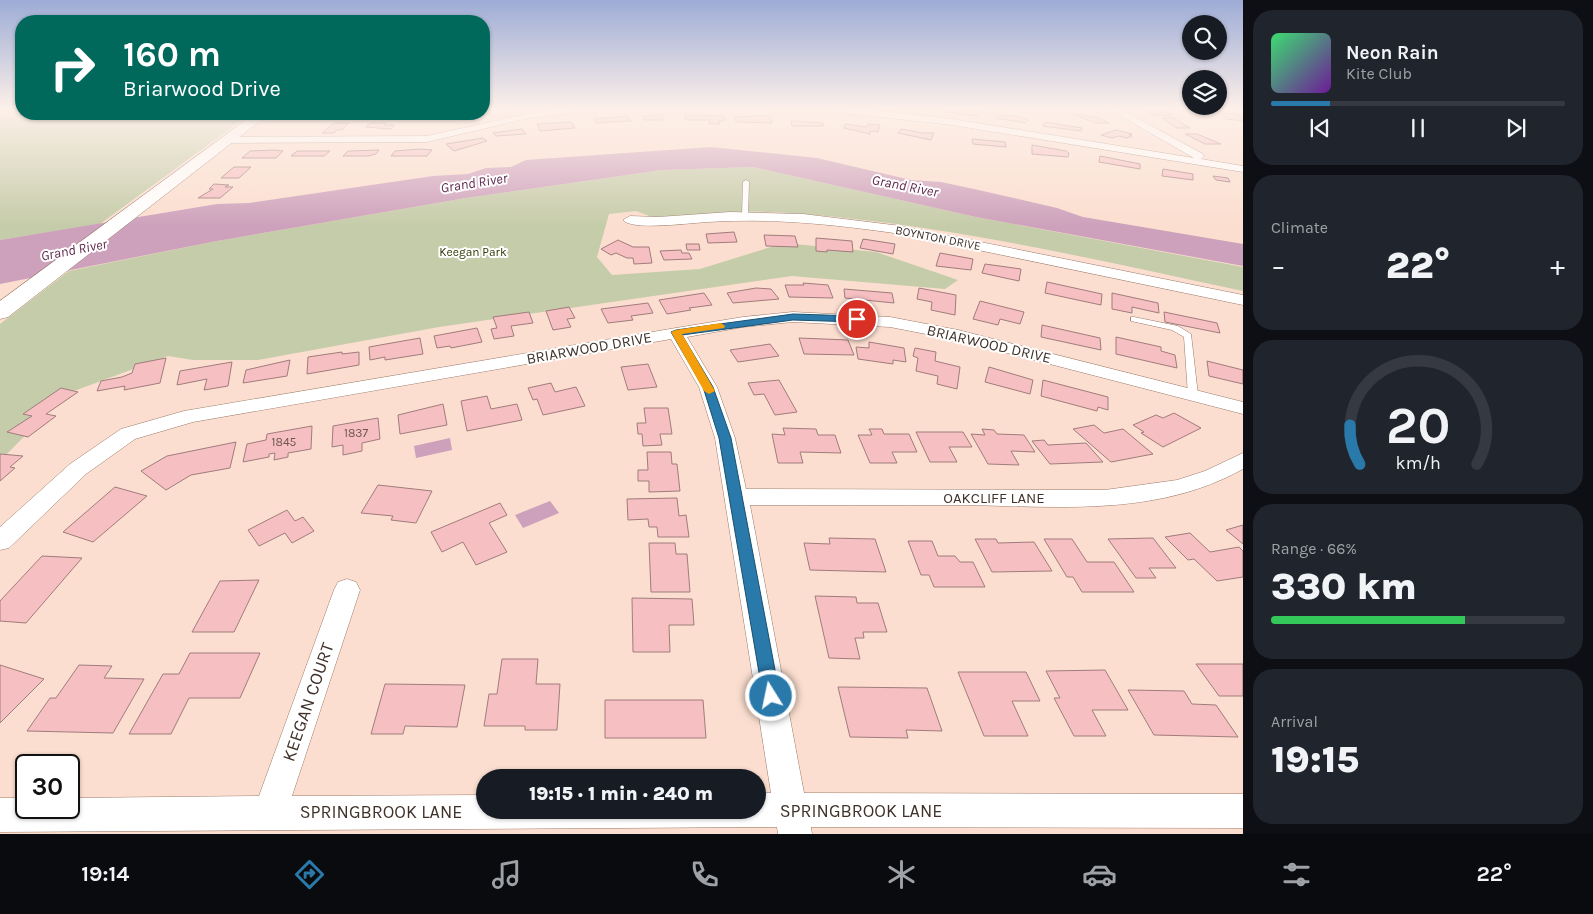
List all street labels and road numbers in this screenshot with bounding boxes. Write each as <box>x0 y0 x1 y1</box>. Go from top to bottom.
street label: BOYNTON DRIVE <box>894 223 982 253</box>
street label: BRIARWOOD DRIVE <box>925 321 1053 367</box>
street label: BRIARWOOD DRIVE <box>525 328 653 368</box>
street label: OAKCLIFF LANE <box>943 489 1045 507</box>
street label: KEEGAN COURT <box>277 640 339 764</box>
street label: SPRINGBROOK LANE <box>780 800 942 822</box>
street label: SPRINGBROOK LANE <box>300 801 462 823</box>

